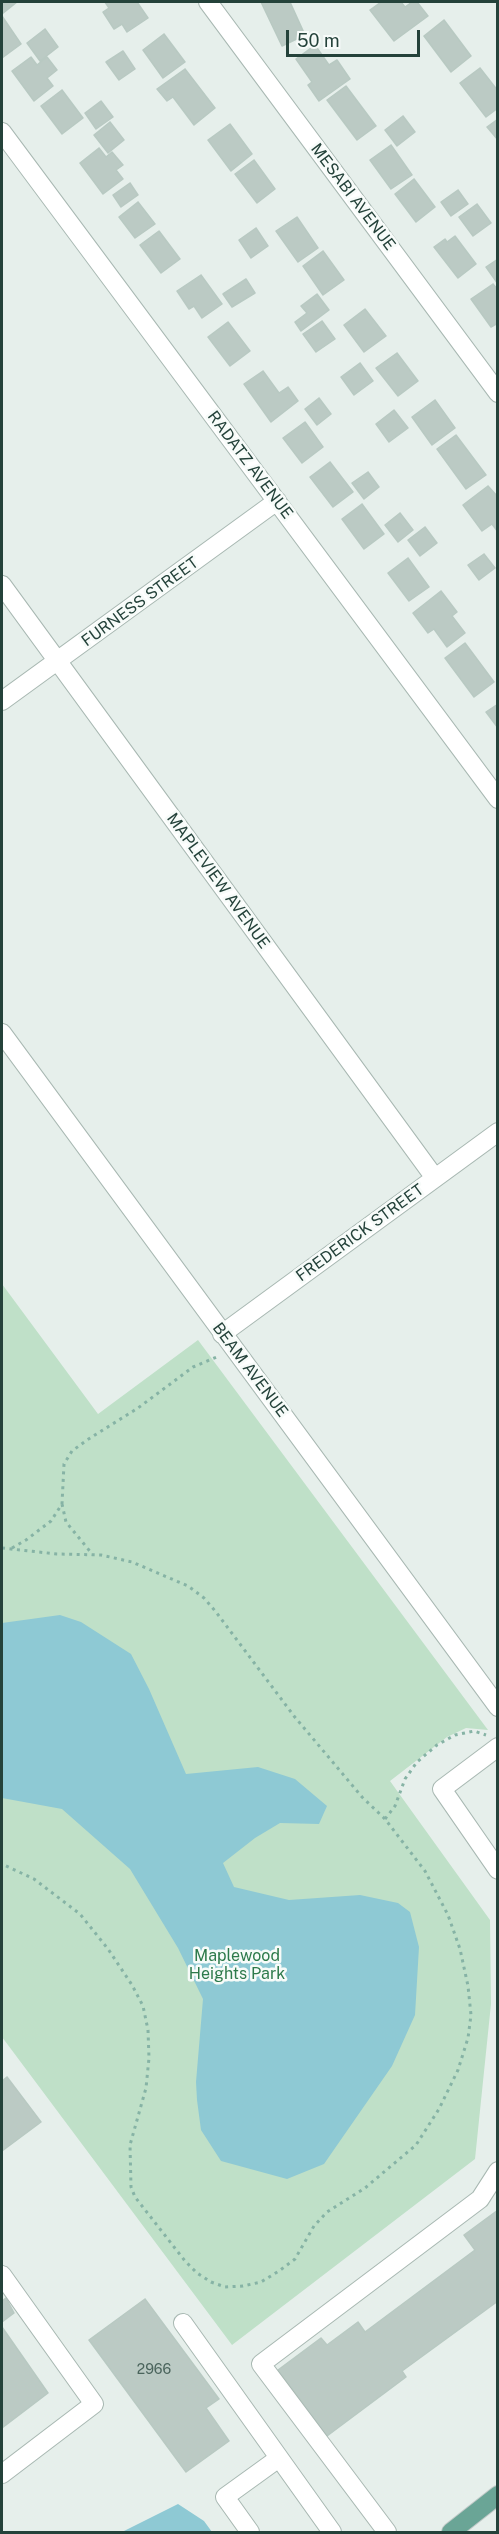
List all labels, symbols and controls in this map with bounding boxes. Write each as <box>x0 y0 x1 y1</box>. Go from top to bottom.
scale bar <box>289 18 422 56</box>
text: 50 m <box>297 30 340 51</box>
street label: MESABI AVENUE <box>307 140 399 254</box>
street label: RADATZ AVENUE <box>203 407 297 523</box>
street label: FURNESS STREET <box>78 553 202 651</box>
street label: MAPLEVIEW AVENUE <box>162 810 274 952</box>
street label: FREDERICK STREET <box>292 1180 428 1286</box>
street label: BEAM AVENUE <box>208 1319 292 1421</box>
park label: Maplewood Heights Park <box>189 1946 285 1984</box>
house number: 2966 <box>137 2362 171 2378</box>

